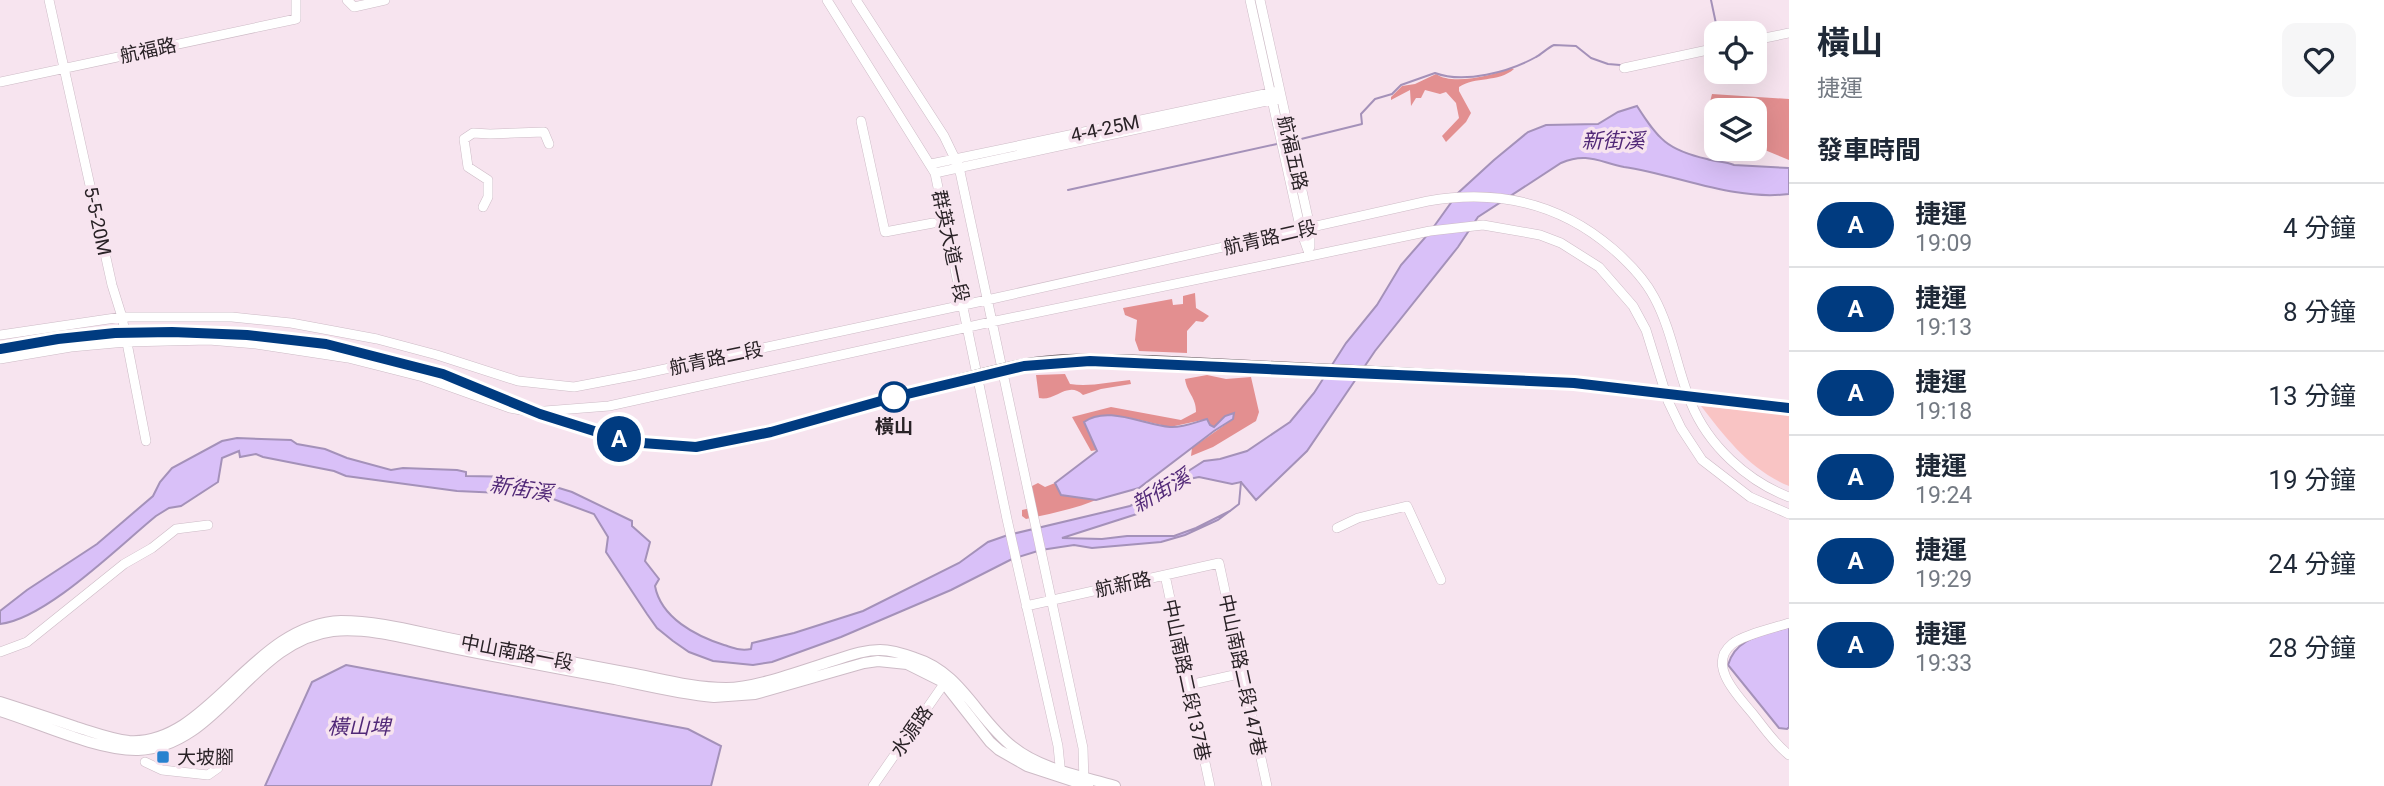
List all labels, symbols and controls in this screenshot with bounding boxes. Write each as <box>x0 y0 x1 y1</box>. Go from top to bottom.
map controls <box>1704 21 1767 161</box>
button: locate <box>1704 21 1767 84</box>
text: 橫山 <box>1817 23 1883 62</box>
button: heart <box>2282 23 2356 97</box>
street label: 航福路 <box>118 33 178 68</box>
text: 捷運 <box>1817 75 1863 102</box>
button: layers <box>1704 98 1767 161</box>
street label: 4-4-25M <box>1069 110 1142 147</box>
street label: 航福五路 <box>1273 113 1312 193</box>
water label: 新街溪 <box>1582 129 1647 153</box>
text: 發車時間 <box>1817 135 1921 165</box>
street label: 5-5-20M <box>79 185 116 258</box>
street label: 群英大道一段 <box>927 188 974 304</box>
text: 捷運 <box>1915 199 1967 229</box>
text: A <box>1847 211 1864 239</box>
text: 4 分鐘 <box>2283 213 2356 243</box>
street label: 航青路二段 <box>1221 216 1319 259</box>
text: 19:09 <box>1915 230 1972 257</box>
text: 捷運 <box>1915 283 1967 313</box>
text: A <box>1847 295 1864 323</box>
text: 8 分鐘 <box>2283 297 2356 327</box>
text: 19:13 <box>1915 314 1972 341</box>
street label: 航青路二段 <box>667 337 765 380</box>
text: 捷運 <box>1915 367 1967 397</box>
text: A <box>1847 379 1864 407</box>
text: 13 分鐘 <box>2268 381 2356 411</box>
marker: 橫山 <box>879 382 909 412</box>
text: 19:18 <box>1915 398 1972 425</box>
place label: 橫山 <box>875 415 913 438</box>
line badge: A <box>596 416 642 462</box>
text: A <box>611 425 627 453</box>
text: 捷運 <box>1915 451 1967 481</box>
water label: 新街溪 <box>1128 463 1197 517</box>
text: A <box>1847 463 1864 491</box>
text: 19 分鐘 <box>2268 465 2356 495</box>
water label: 新街溪 <box>488 472 557 506</box>
text: 19:24 <box>1915 482 1972 509</box>
text: 捷運 <box>1915 535 1967 565</box>
text: A <box>1847 547 1864 575</box>
text: 24 分鐘 <box>2268 549 2356 579</box>
text: 19:29 <box>1915 566 1972 593</box>
street label: 航新路 <box>1093 567 1153 602</box>
street label: 中山南路二段147巷 <box>1214 592 1271 758</box>
street label: 中山南路二段137巷 <box>1158 597 1215 763</box>
text: 捷運 <box>1915 619 1967 649</box>
street label: 中山南路一段 <box>459 630 575 675</box>
text: A <box>1847 631 1864 659</box>
text: 28 分鐘 <box>2268 633 2356 663</box>
text: 19:33 <box>1915 650 1972 677</box>
street label: 水源路 <box>886 701 937 761</box>
water label: 橫山埤 <box>328 715 393 739</box>
place label: 大坡腳 <box>177 746 234 769</box>
marker: 大坡腳 <box>155 749 171 765</box>

